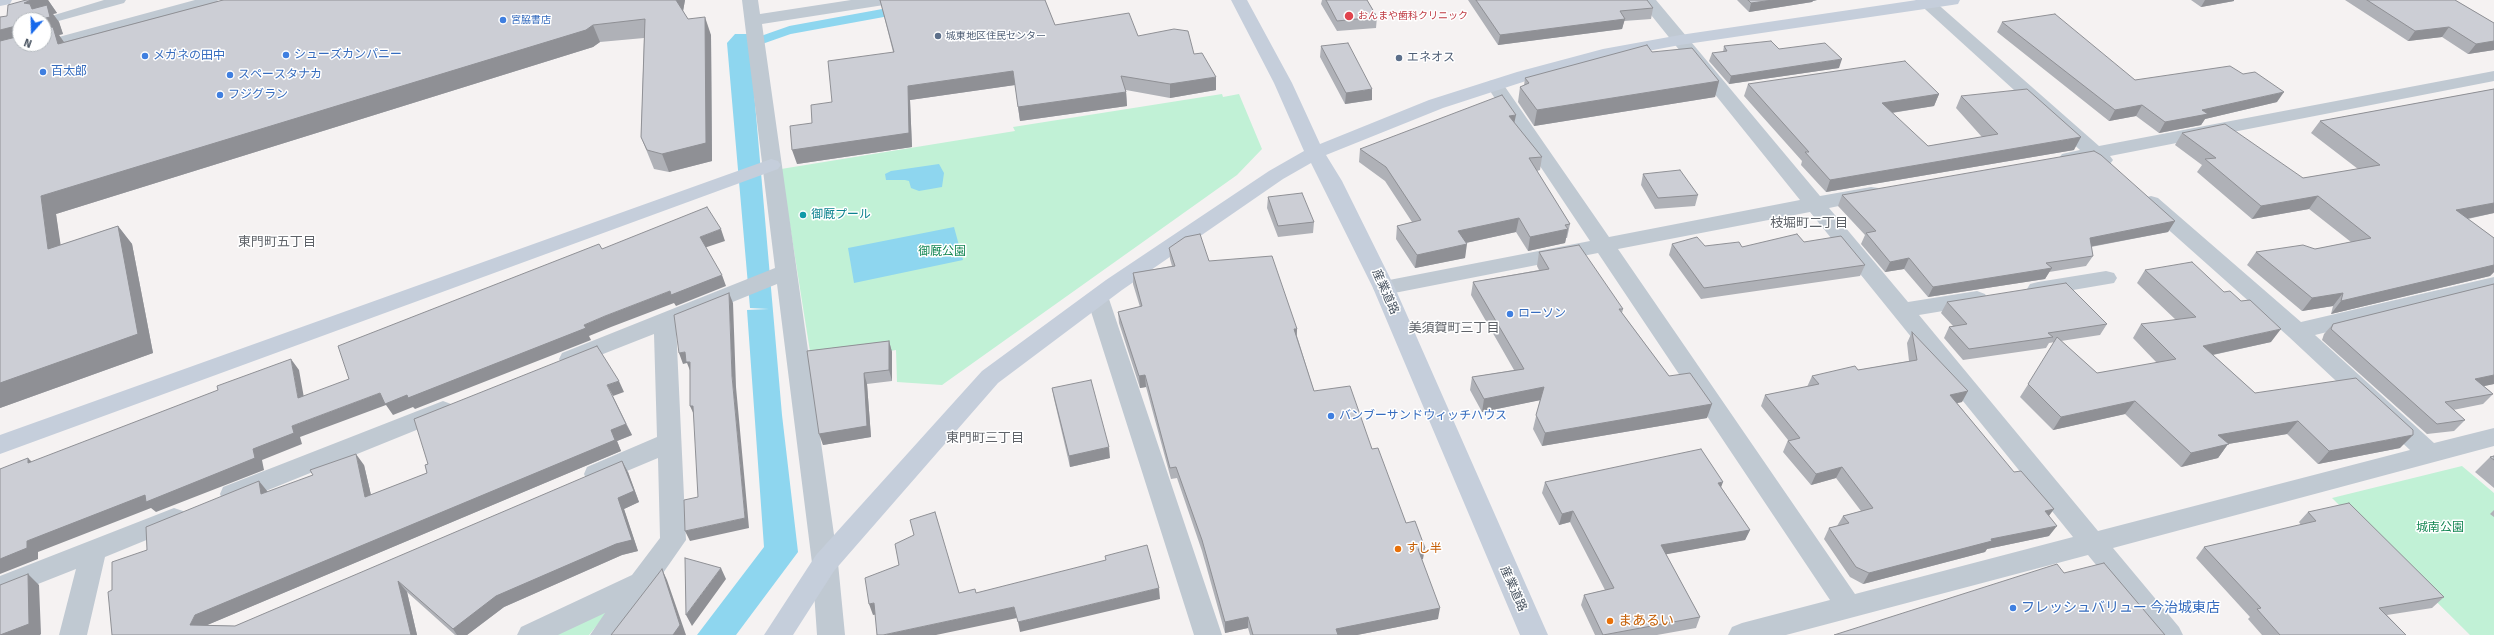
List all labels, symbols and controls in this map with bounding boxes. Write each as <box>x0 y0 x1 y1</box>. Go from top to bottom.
marker: おんまや歯科クリニック <box>1343 10 1355 22</box>
place label: おんまや歯科クリニック <box>1358 10 1468 22</box>
north arrow <box>12 12 52 52</box>
place label: 宮脇書店 <box>511 14 551 26</box>
marker: 宮脇書店 <box>498 15 508 25</box>
place label: 城東地区住民センター <box>946 30 1046 42</box>
marker: 城東地区住民センター <box>933 31 943 41</box>
text: N <box>22 35 34 50</box>
place label: シューズカンパニー <box>294 48 402 62</box>
place label: メガネの田中 <box>153 49 225 63</box>
marker: シューズカンパニー <box>281 50 291 60</box>
marker: メガネの田中 <box>140 51 150 61</box>
place label: エネオス <box>1407 51 1455 65</box>
marker: エネオス <box>1394 53 1404 63</box>
place label: 百太郎 <box>51 65 87 79</box>
marker: 百太郎 <box>38 67 48 77</box>
place label: スペースタナカ <box>238 68 322 82</box>
marker: スペースタナカ <box>225 70 235 80</box>
place label: フジグラン <box>228 88 288 102</box>
marker: フジグラン <box>215 90 225 100</box>
place label: 御厩プール <box>811 208 871 222</box>
marker: 御厩プール <box>798 210 808 220</box>
district label: 枝堀町二丁目 <box>1770 216 1848 232</box>
district label: 東門町五丁目 <box>238 235 316 251</box>
park label: 御厩公園 <box>918 245 966 259</box>
street label: 産業道路 <box>1369 267 1401 317</box>
place label: ローソン <box>1518 307 1566 321</box>
marker: ローソン <box>1505 309 1515 319</box>
district label: 美須賀町三丁目 <box>1409 321 1499 337</box>
place label: バンブーサンドウィッチハウス <box>1339 409 1507 423</box>
marker: バンブーサンドウィッチハウス <box>1326 411 1336 421</box>
district label: 東門町三丁目 <box>946 431 1024 447</box>
park label: 城南公園 <box>2416 521 2464 535</box>
place label: すし半 <box>1406 542 1442 556</box>
marker: すし半 <box>1393 544 1403 554</box>
street label: 産業道路 <box>1497 564 1529 614</box>
place label: フレッシュバリュー 今治城東店 <box>2021 600 2220 616</box>
marker: フレッシュバリュー 今治城東店 <box>2008 603 2018 613</box>
place label: まあるい <box>1618 613 1674 629</box>
marker: まあるい <box>1605 616 1615 626</box>

